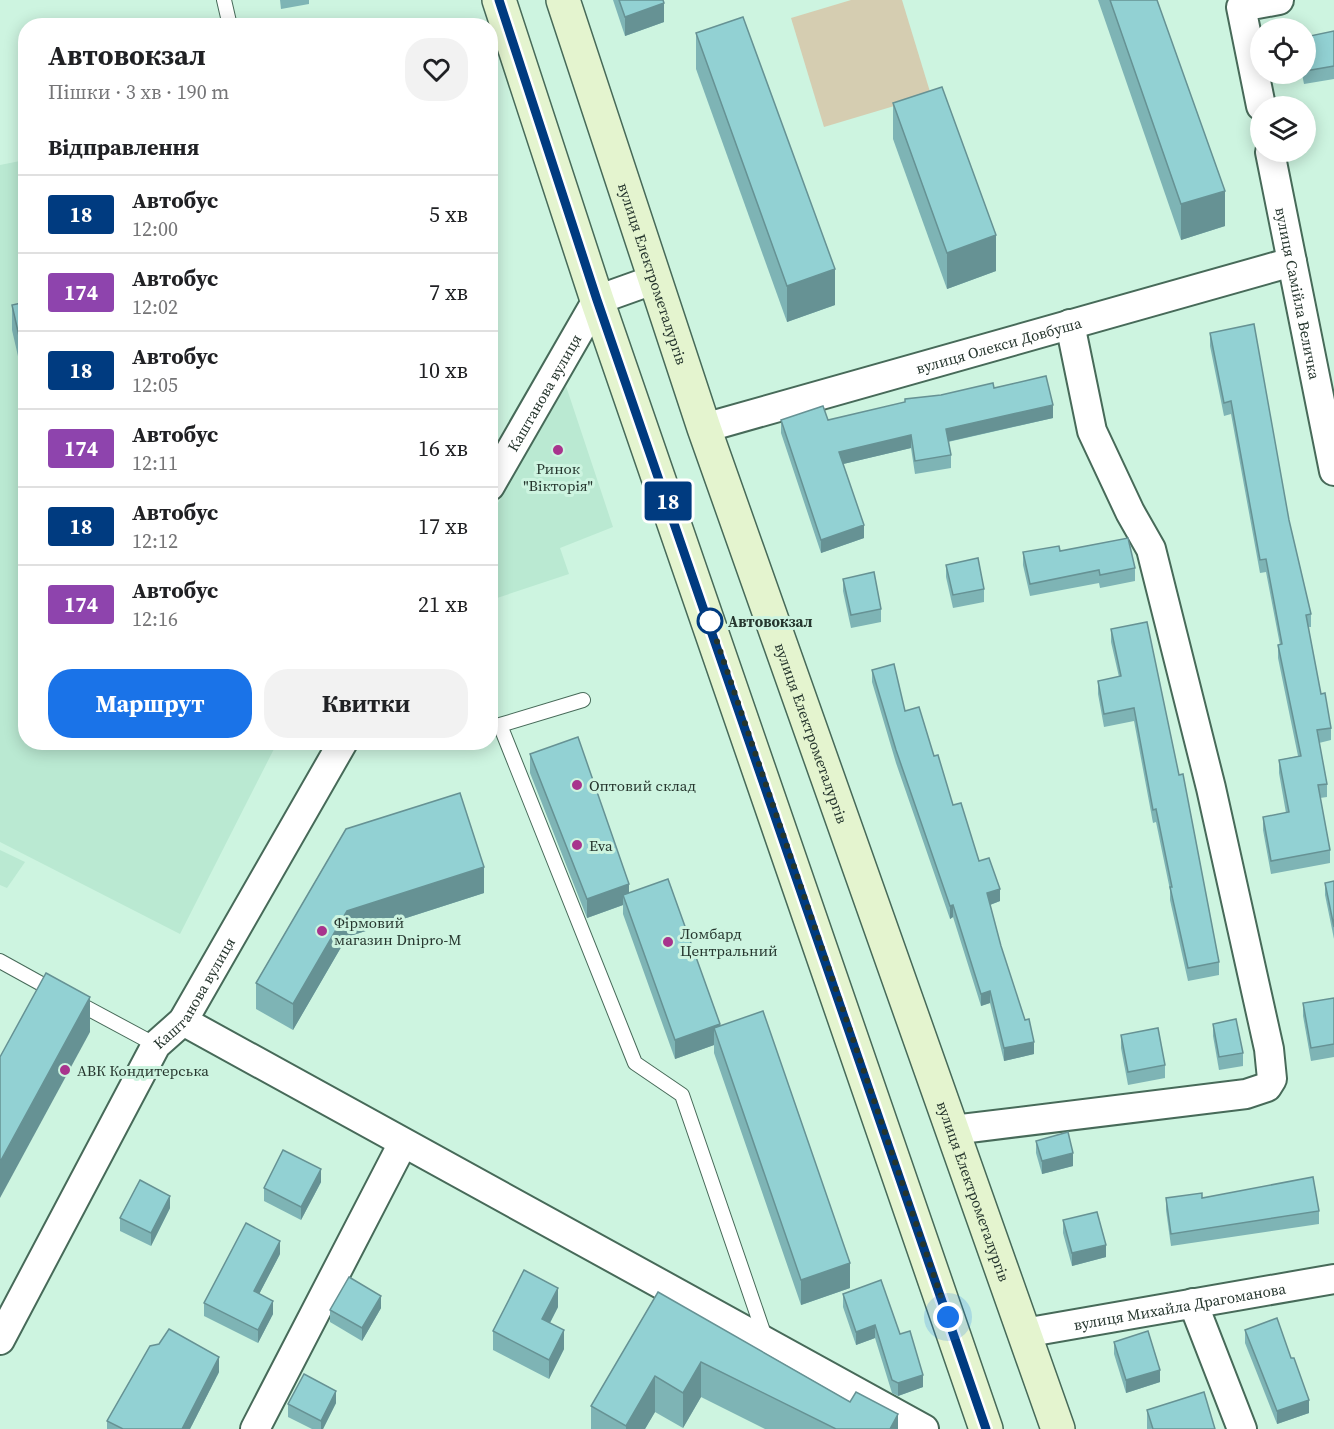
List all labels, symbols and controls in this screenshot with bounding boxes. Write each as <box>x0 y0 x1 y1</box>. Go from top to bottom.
map controls <box>1250 18 1316 162</box>
button: locate <box>1250 18 1316 84</box>
text: Автовокзал <box>48 36 206 74</box>
button: heart <box>405 38 468 101</box>
text: Пішки · 3 хв · 190 m <box>48 78 229 106</box>
button: layers <box>1250 96 1316 162</box>
text: Відправлення <box>48 132 199 162</box>
street label: вулиця Електрометалургів <box>613 180 693 367</box>
text: Автобус <box>132 185 218 215</box>
text: 5 хв <box>429 199 468 229</box>
text: 18 <box>70 200 92 229</box>
street label: вулиця Самійла Величка <box>1271 205 1326 381</box>
text: 12:00 <box>132 215 178 243</box>
text: Автобус <box>132 263 218 293</box>
text: 7 хв <box>429 277 468 307</box>
text: 174 <box>64 278 98 307</box>
text: 12:02 <box>132 293 178 321</box>
street label: вулиця Олекси Довбуша <box>913 311 1084 378</box>
street label: Каштанова вулиця <box>502 330 586 455</box>
text: Автобус <box>132 341 218 371</box>
text: 10 хв <box>418 355 468 385</box>
text: 18 <box>70 356 92 385</box>
text: 12:05 <box>132 371 178 399</box>
text: Автобус <box>132 419 218 449</box>
text: 16 хв <box>418 433 468 463</box>
text: 174 <box>64 434 98 463</box>
marker: Ринок "Вікторія" <box>551 443 565 457</box>
text: 12:11 <box>132 449 178 477</box>
place label: Ринок "Вікторія" <box>523 458 593 496</box>
line badge: 18 <box>641 482 695 520</box>
text: 18 <box>657 487 679 516</box>
text: Автобус <box>132 497 218 527</box>
text: 17 хв <box>418 511 468 541</box>
text: 18 <box>70 512 92 541</box>
text: 12:12 <box>132 527 178 555</box>
text: Автобус <box>132 575 218 605</box>
text: 21 хв <box>418 589 468 619</box>
text: 174 <box>64 590 98 619</box>
text: 12:16 <box>132 605 178 633</box>
marker: Автовокзал <box>697 608 723 634</box>
place label: Автовокзал <box>728 611 813 632</box>
street label: вулиця Електрометалургів <box>770 640 853 826</box>
button: Маршрут <box>48 669 252 738</box>
button: Квитки <box>264 669 468 738</box>
place label: Оптовий склад <box>589 775 697 796</box>
marker: Оптовий склад <box>570 778 584 792</box>
place label: Eva <box>589 835 613 856</box>
marker: Eva <box>570 838 584 852</box>
place label: Фірмовий магазин Dnipro-M <box>334 912 462 950</box>
place label: Ломбард Центральний <box>680 923 778 961</box>
marker: Фірмовий магазин Dnipro-M <box>315 924 329 938</box>
street label: Каштанова вулиця <box>148 933 240 1053</box>
marker: Ломбард Центральний <box>661 935 675 949</box>
place label: АВК Кондитерська <box>77 1060 209 1081</box>
marker: АВК Кондитерська <box>58 1063 72 1077</box>
street label: вулиця Електрометалургів <box>932 1098 1016 1284</box>
street label: вулиця Михайла Драгоманова <box>1072 1277 1288 1335</box>
your location <box>933 1302 963 1332</box>

